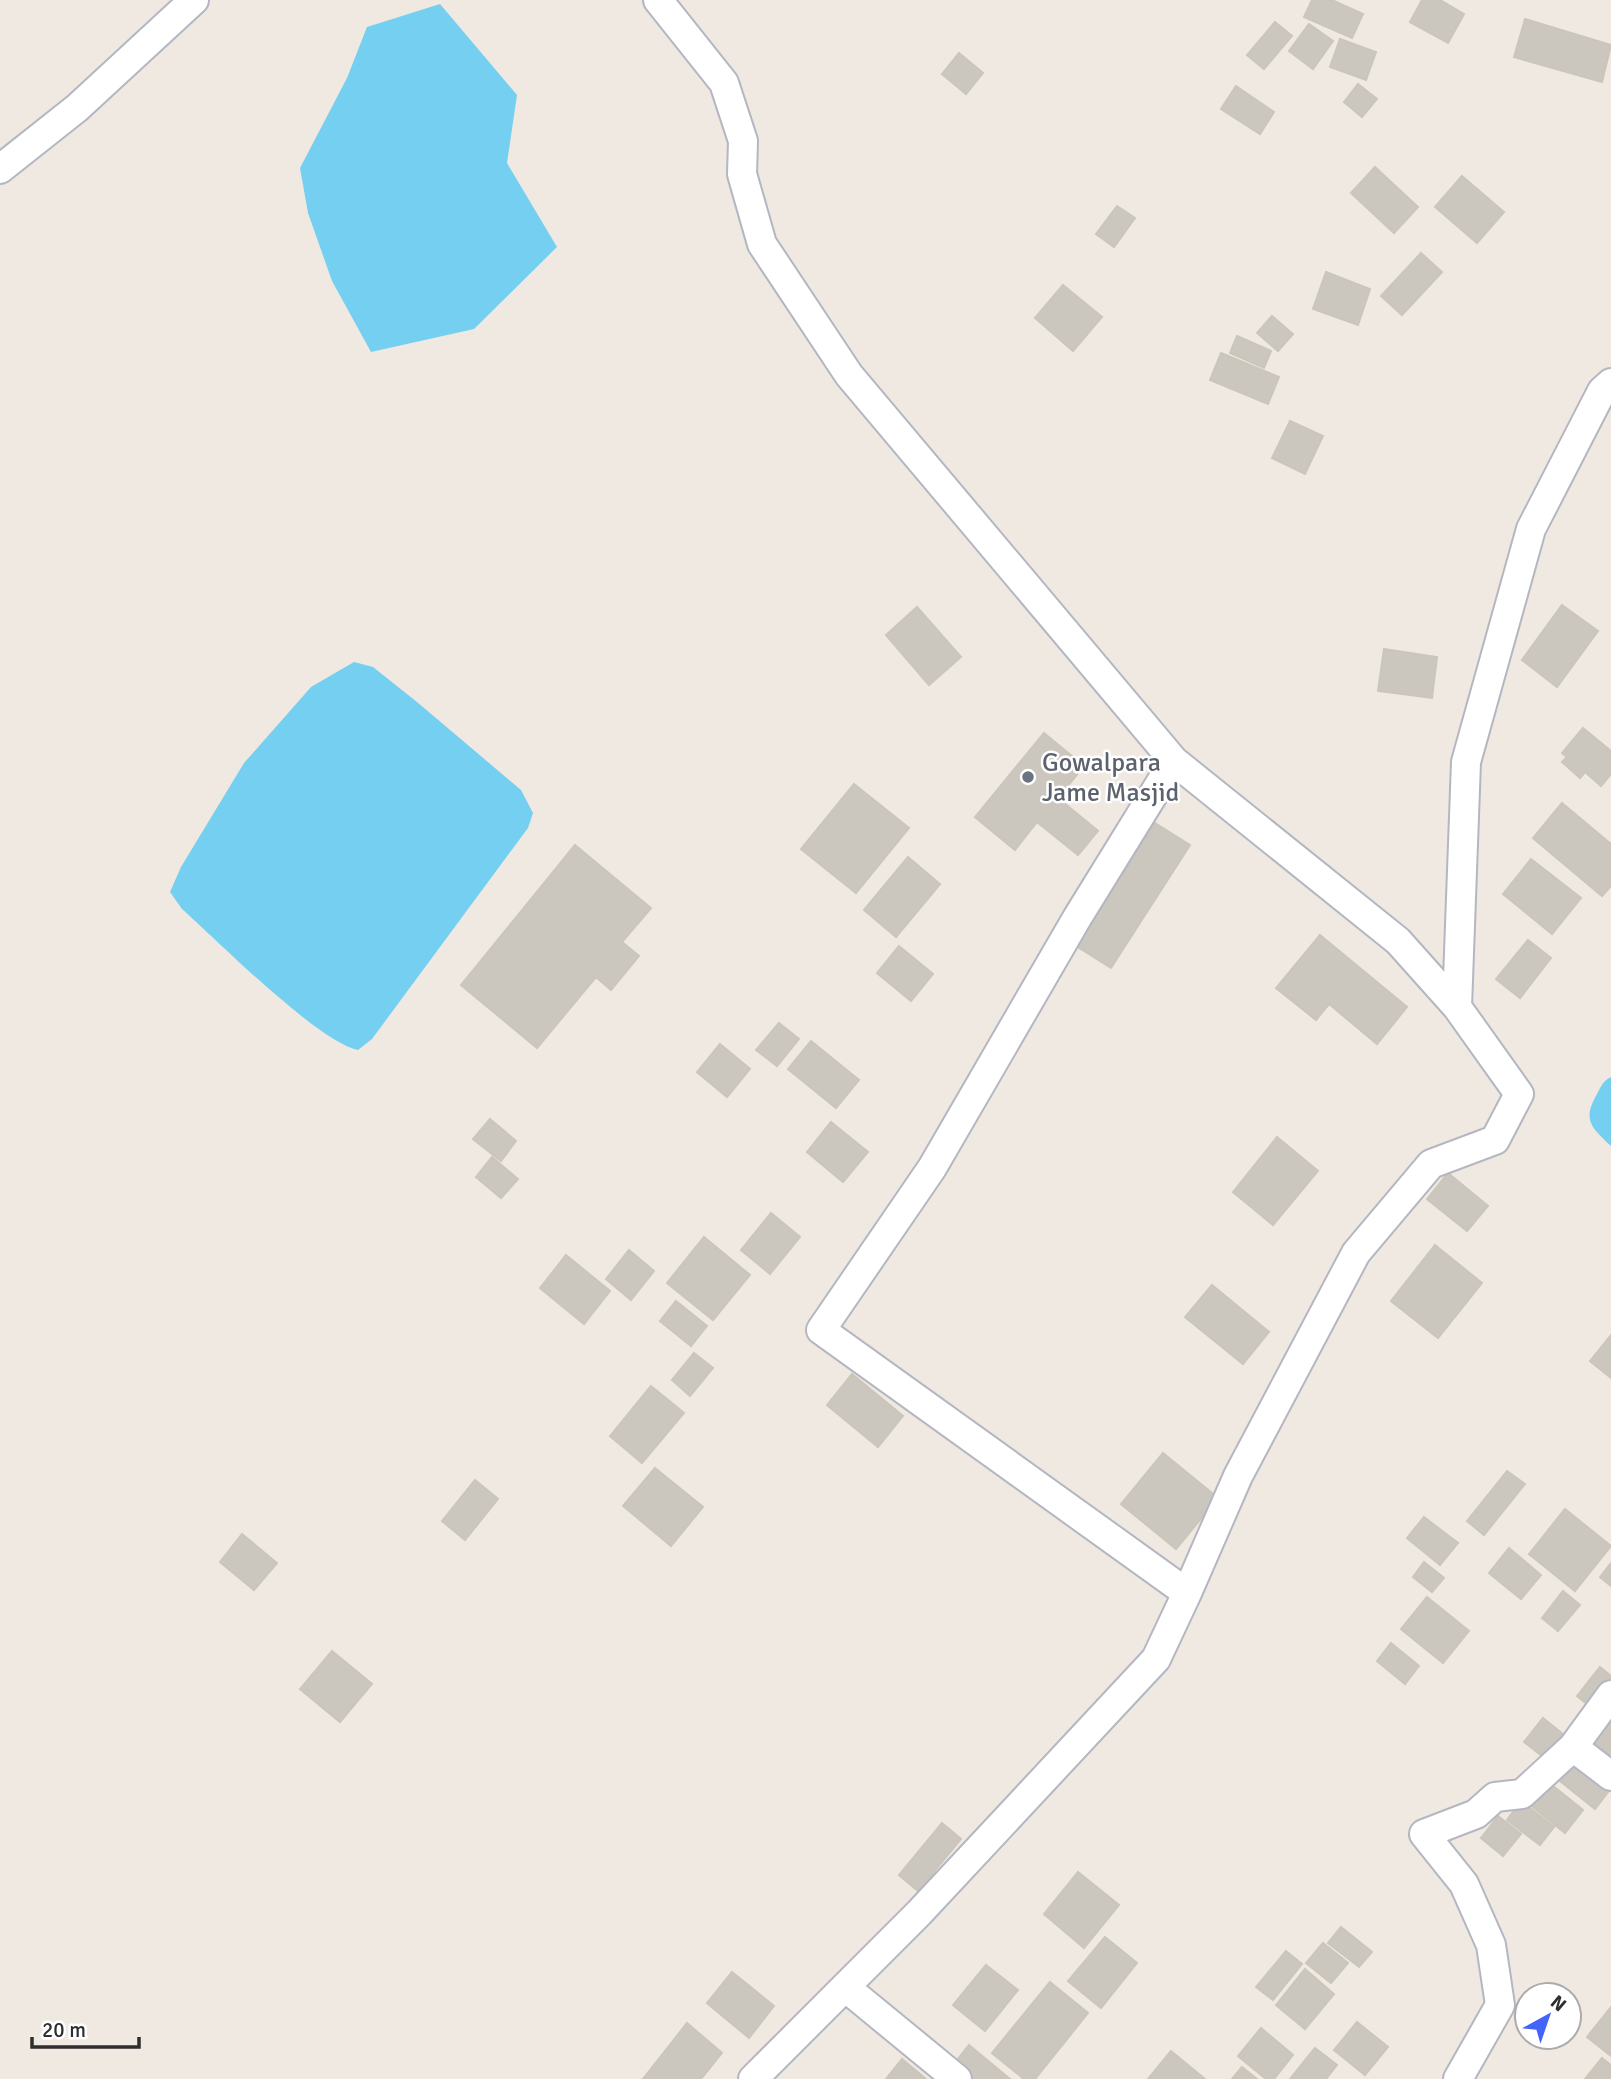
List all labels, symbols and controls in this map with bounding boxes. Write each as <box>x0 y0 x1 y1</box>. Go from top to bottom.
place label: Gowalpara Jame Masjid <box>1042 747 1179 809</box>
marker: Gowalpara Jame Masjid <box>1020 769 1036 785</box>
north arrow <box>1513 1981 1583 2051</box>
text: N <box>1546 1990 1571 2017</box>
scale bar <box>32 2006 138 2050</box>
text: 20 m <box>42 2017 86 2043</box>

